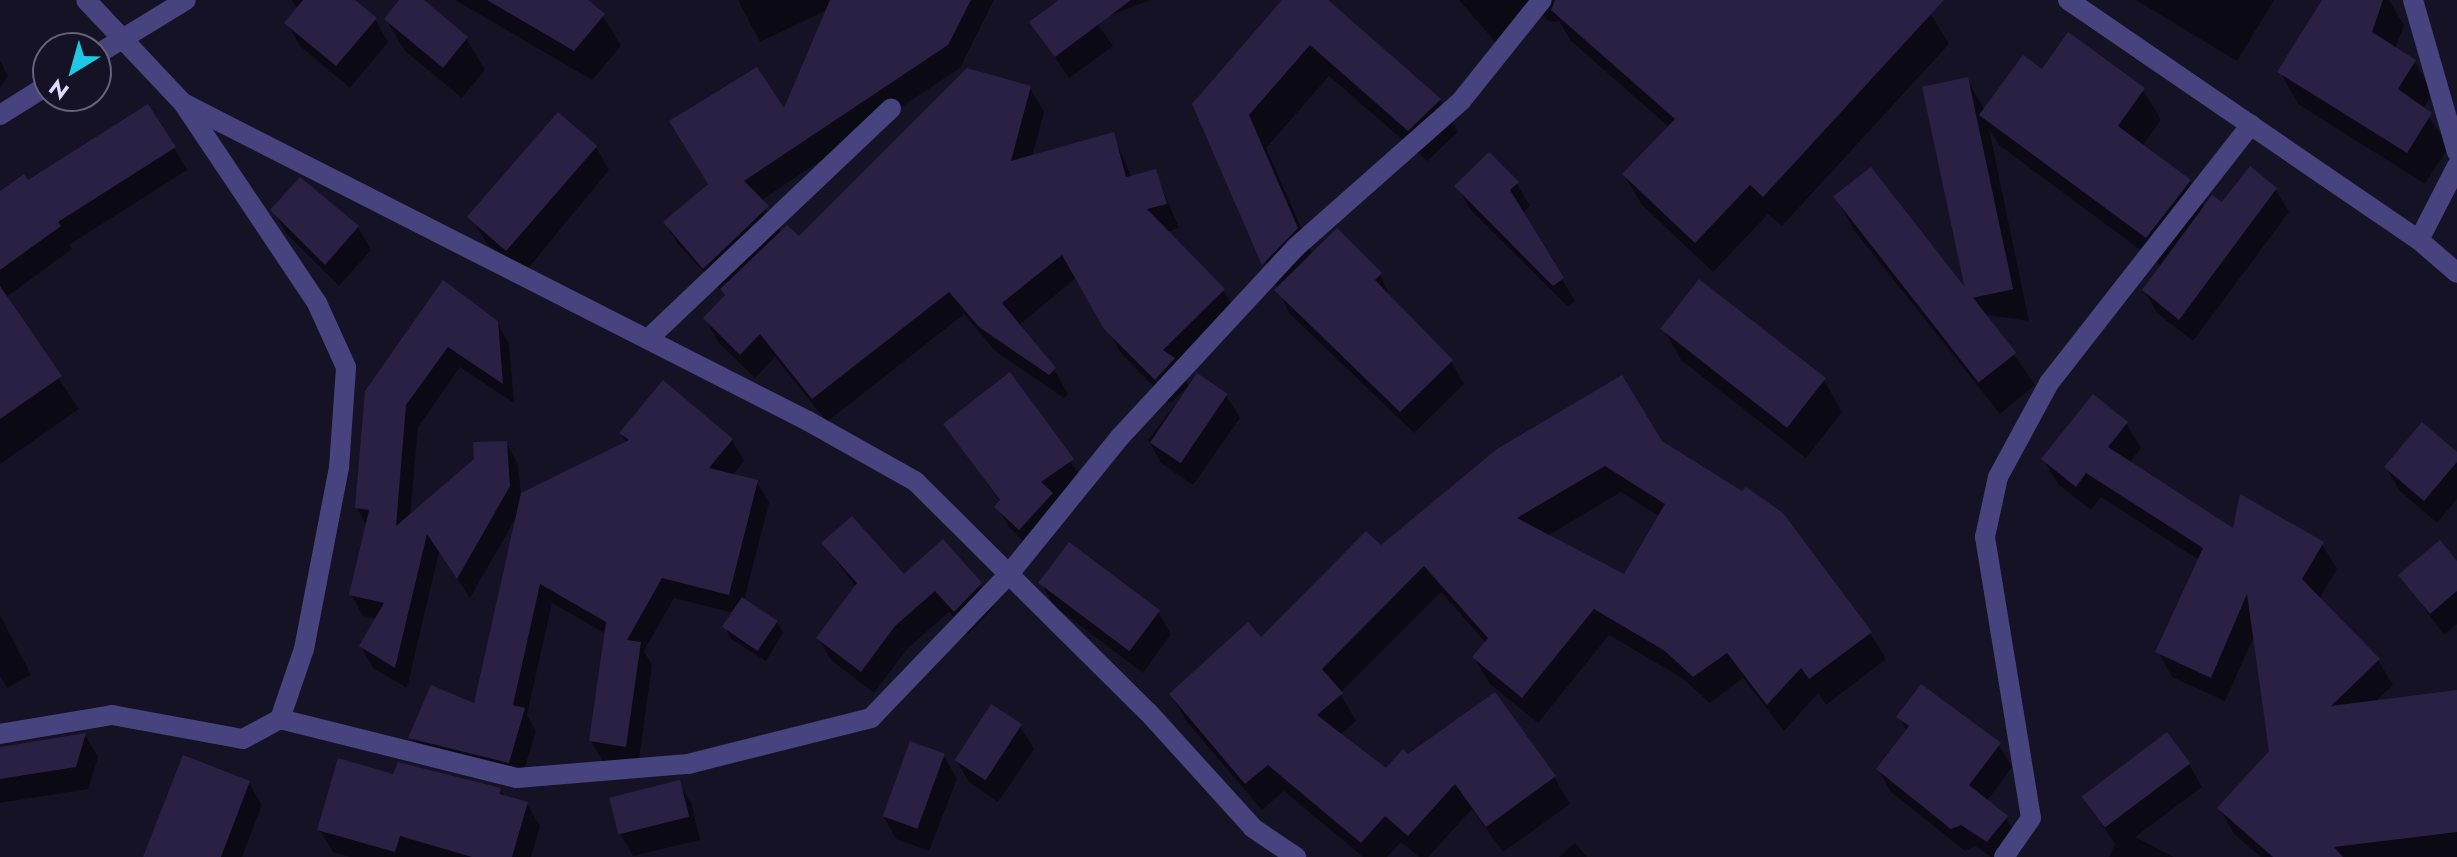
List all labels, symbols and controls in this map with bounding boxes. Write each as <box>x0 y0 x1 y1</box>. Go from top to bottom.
north arrow <box>32 32 112 112</box>
text: N <box>42 72 75 108</box>

